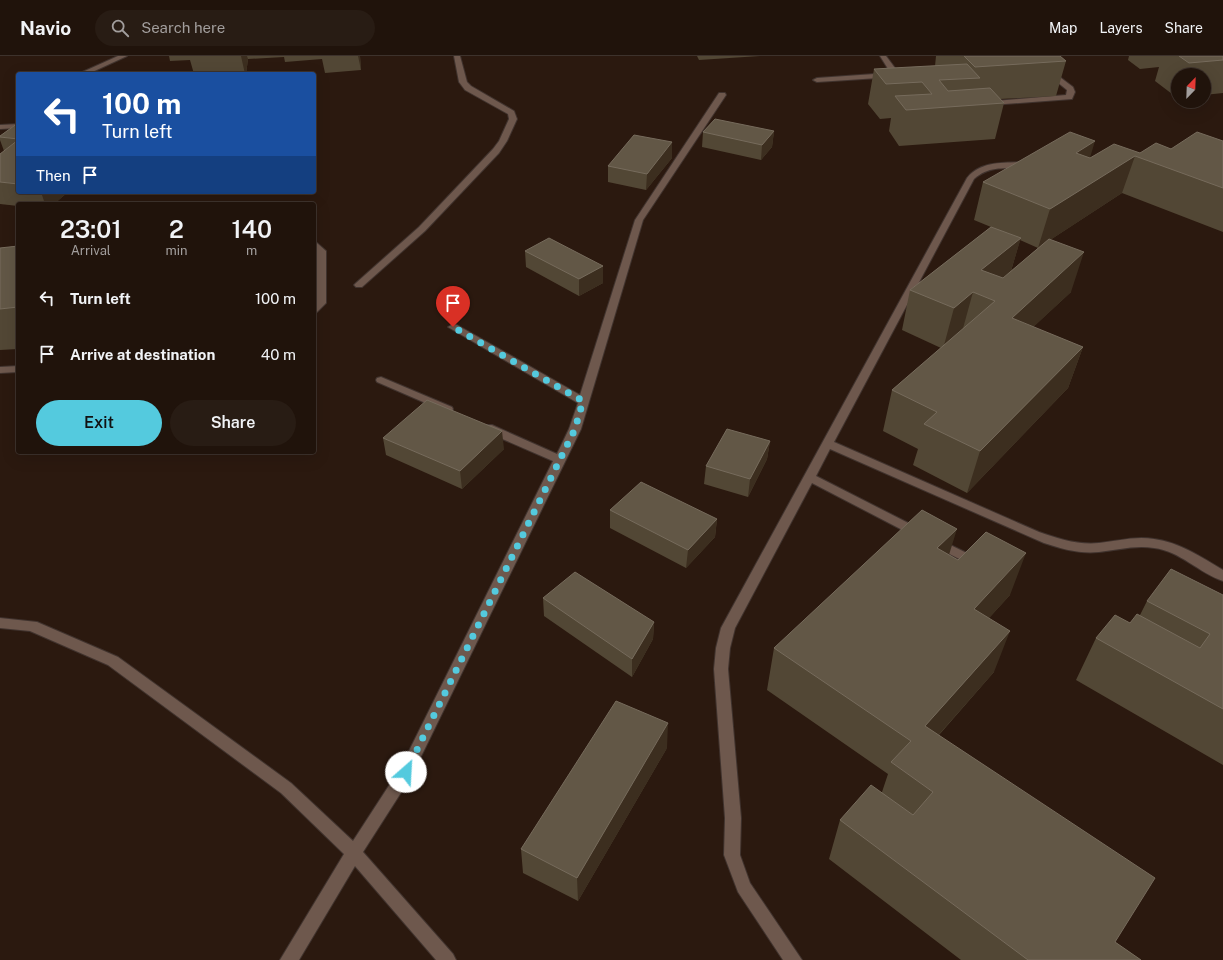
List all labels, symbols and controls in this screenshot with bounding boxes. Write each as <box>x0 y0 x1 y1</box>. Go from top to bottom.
search box <box>95 10 375 46</box>
text: Navio <box>20 17 71 39</box>
icon: search <box>109 17 131 39</box>
text: Search here <box>141 19 225 36</box>
text: Map <box>1049 20 1077 36</box>
text: Layers <box>1099 20 1143 36</box>
text: Share <box>1165 20 1203 36</box>
north arrow <box>1171 68 1211 108</box>
map controls <box>1171 68 1211 108</box>
text: 100 m <box>102 87 181 120</box>
icon: left <box>36 88 88 140</box>
text: Turn left <box>102 121 172 142</box>
icon: arrive <box>79 164 101 186</box>
text: Then <box>36 167 71 184</box>
text: 23:01 <box>60 215 121 243</box>
text: 2 <box>169 215 184 243</box>
text: 140 <box>231 215 272 243</box>
text: Arrival <box>71 243 111 258</box>
text: min <box>165 243 187 258</box>
text: m <box>246 243 257 258</box>
pin <box>436 286 470 327</box>
icon: left <box>36 287 58 309</box>
text: Turn left <box>70 290 131 307</box>
text: 100 m <box>255 290 296 307</box>
icon: arrive <box>442 292 464 314</box>
icon: arrive <box>36 343 58 365</box>
text: Arrive at destination <box>70 346 215 363</box>
text: 40 m <box>261 346 296 363</box>
button: Exit <box>36 400 162 446</box>
button: Share <box>170 400 296 446</box>
position arrow <box>385 751 427 793</box>

